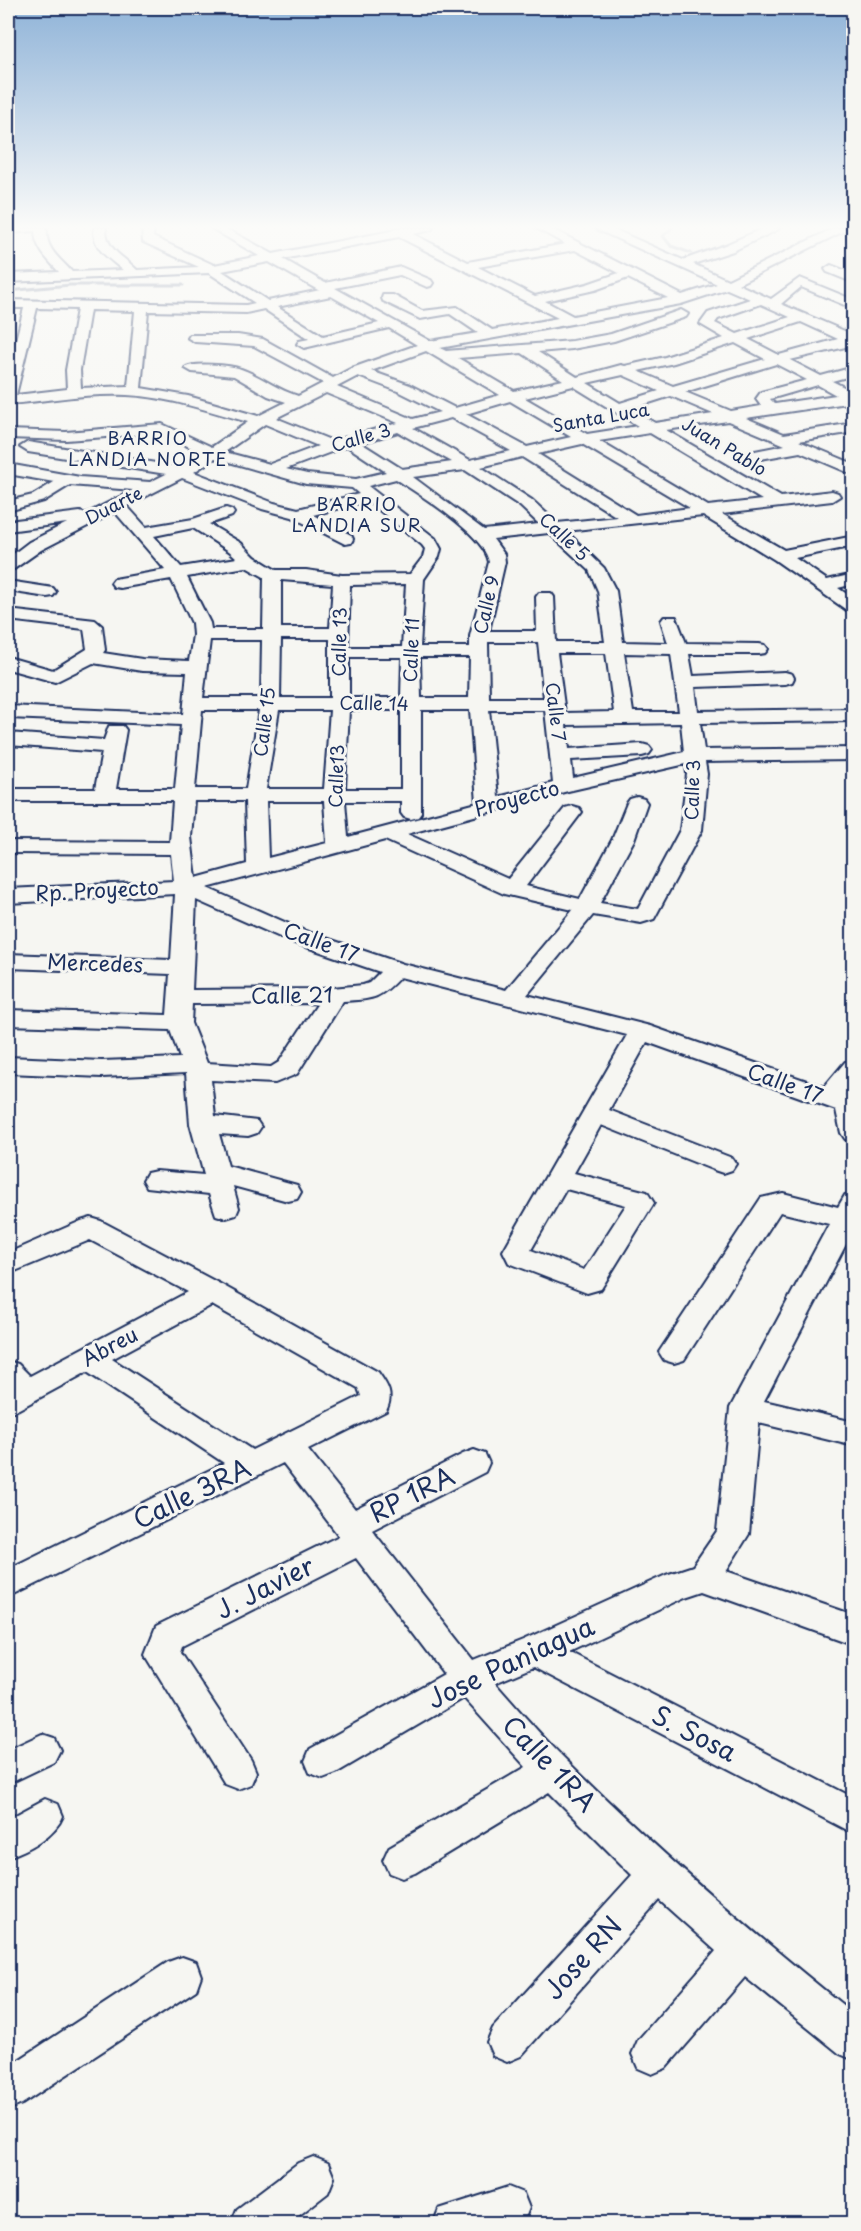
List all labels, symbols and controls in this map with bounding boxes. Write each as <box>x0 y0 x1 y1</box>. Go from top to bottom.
street label: Santa Luca <box>550 395 652 438</box>
street label: Juan Pablo <box>677 410 772 482</box>
street label: Calle 3 <box>328 415 394 458</box>
district label: BARRIO LANDIA NORTE <box>68 424 228 472</box>
street label: Duarte <box>80 479 147 531</box>
district label: BARRIO LANDIA SUR <box>292 490 422 538</box>
street label: Calle 5 <box>534 505 596 566</box>
street label: Calle 9 <box>466 573 505 637</box>
street label: Calle 13 <box>324 607 353 677</box>
street label: Calle 11 <box>396 617 425 683</box>
street label: Calle 7 <box>539 681 573 743</box>
street label: Calle 15 <box>246 685 281 758</box>
street label: Calle 14 <box>339 688 409 717</box>
street label: Calle13 <box>321 744 350 808</box>
street label: Calle 3 <box>677 759 706 821</box>
street label: Proyecto <box>470 770 563 824</box>
street label: Rp. Proyecto <box>34 870 160 908</box>
street label: Calle 17 <box>279 913 364 970</box>
street label: Mercedes <box>47 944 144 980</box>
street label: Calle 21 <box>251 977 333 1011</box>
street label: Calle 17 <box>743 1054 828 1111</box>
street label: Abreu <box>75 1317 143 1373</box>
street label: Calle 3RA <box>126 1447 257 1538</box>
street label: RP 1RA <box>362 1456 461 1532</box>
street label: J. Javier <box>208 1545 320 1628</box>
street label: Jose Paniagua <box>420 1606 601 1717</box>
street label: S. Sosa <box>645 1695 745 1771</box>
street label: Calle 1RA <box>494 1706 606 1820</box>
street label: Jose RN <box>534 1906 630 2008</box>

